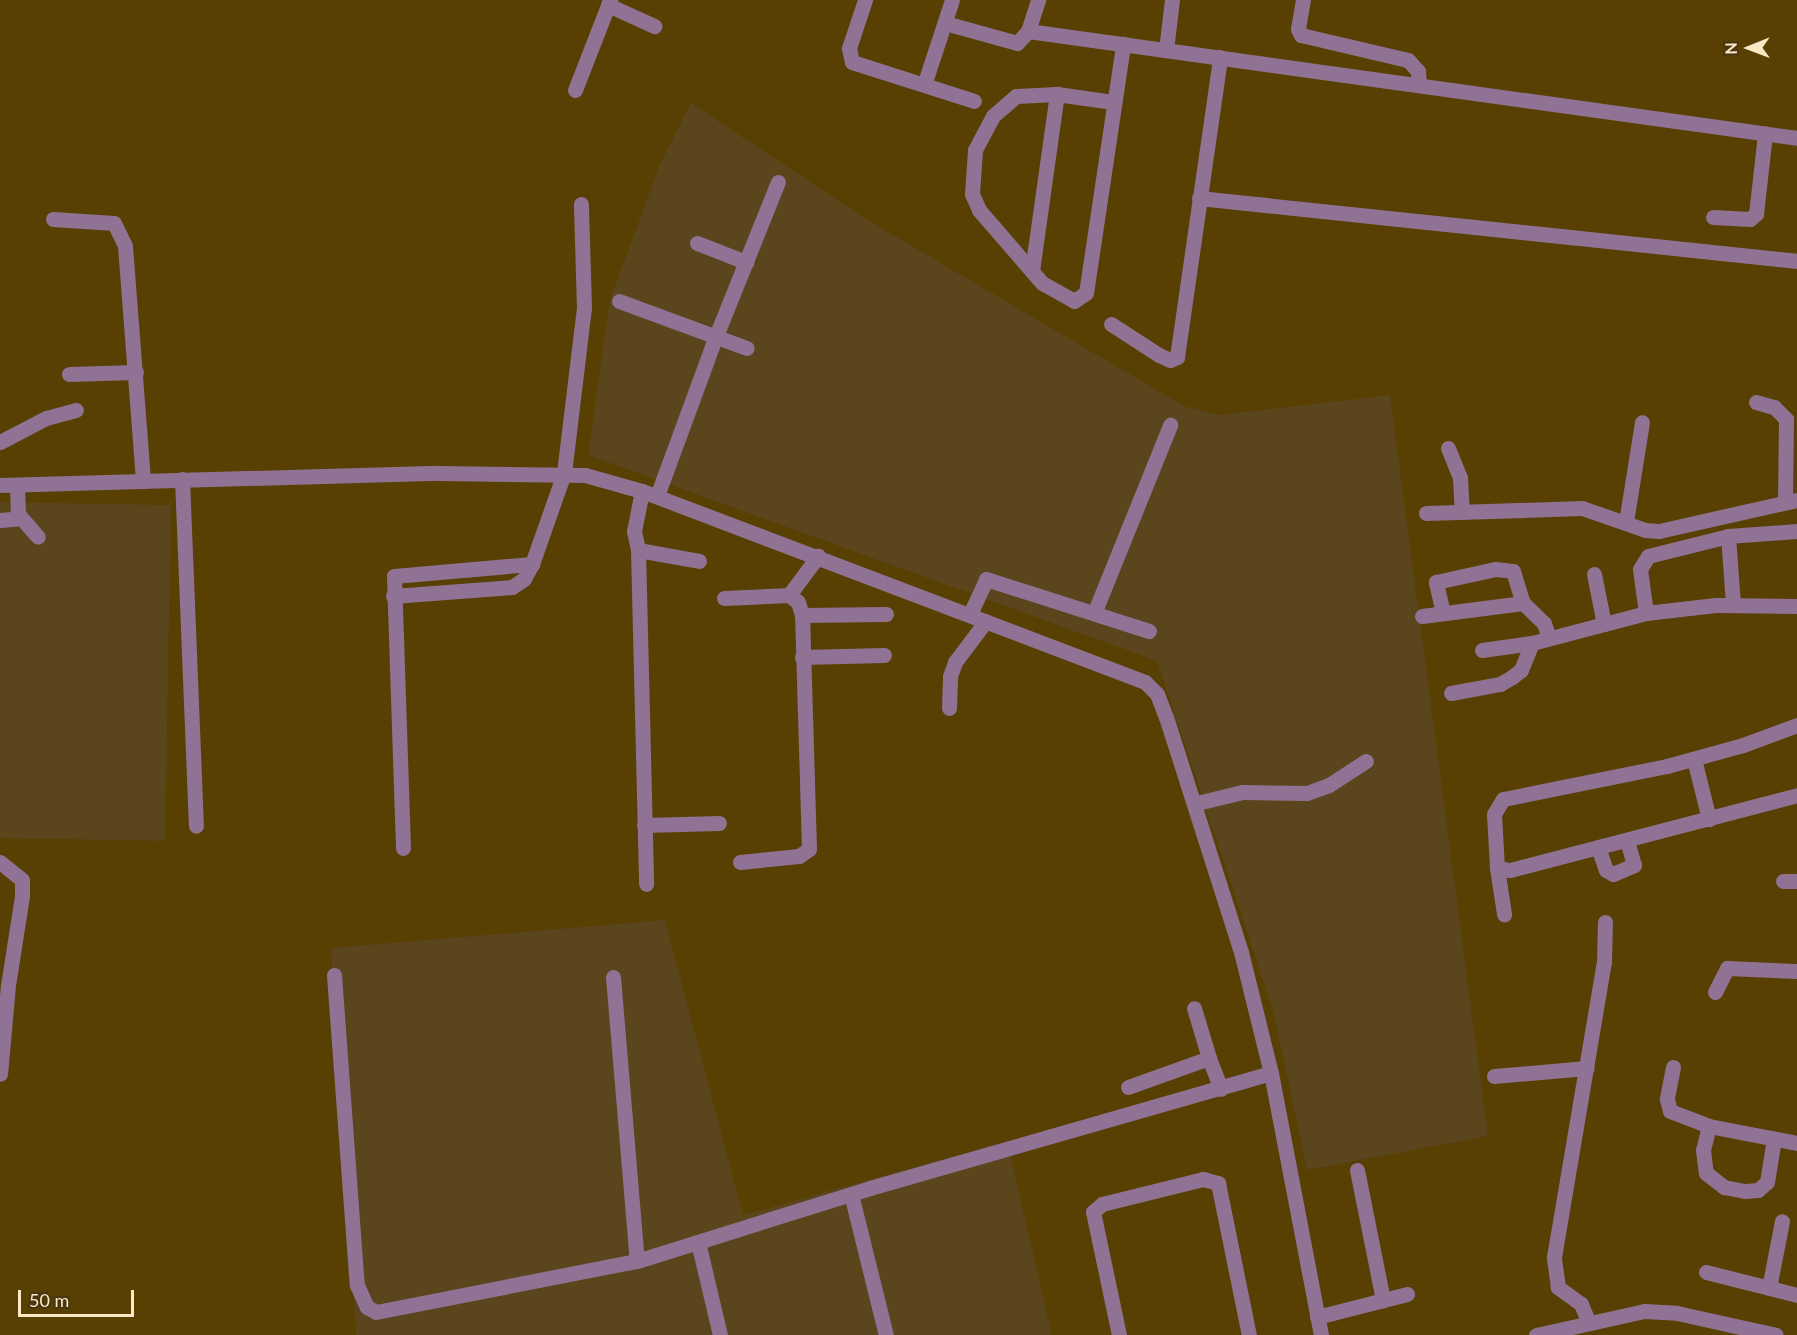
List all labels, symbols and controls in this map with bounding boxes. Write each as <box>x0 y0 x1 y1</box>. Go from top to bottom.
north arrow <box>1719 18 1779 78</box>
text: N <box>1721 42 1740 55</box>
scale bar <box>21 1278 136 1316</box>
text: 50 m <box>29 1289 69 1311</box>

